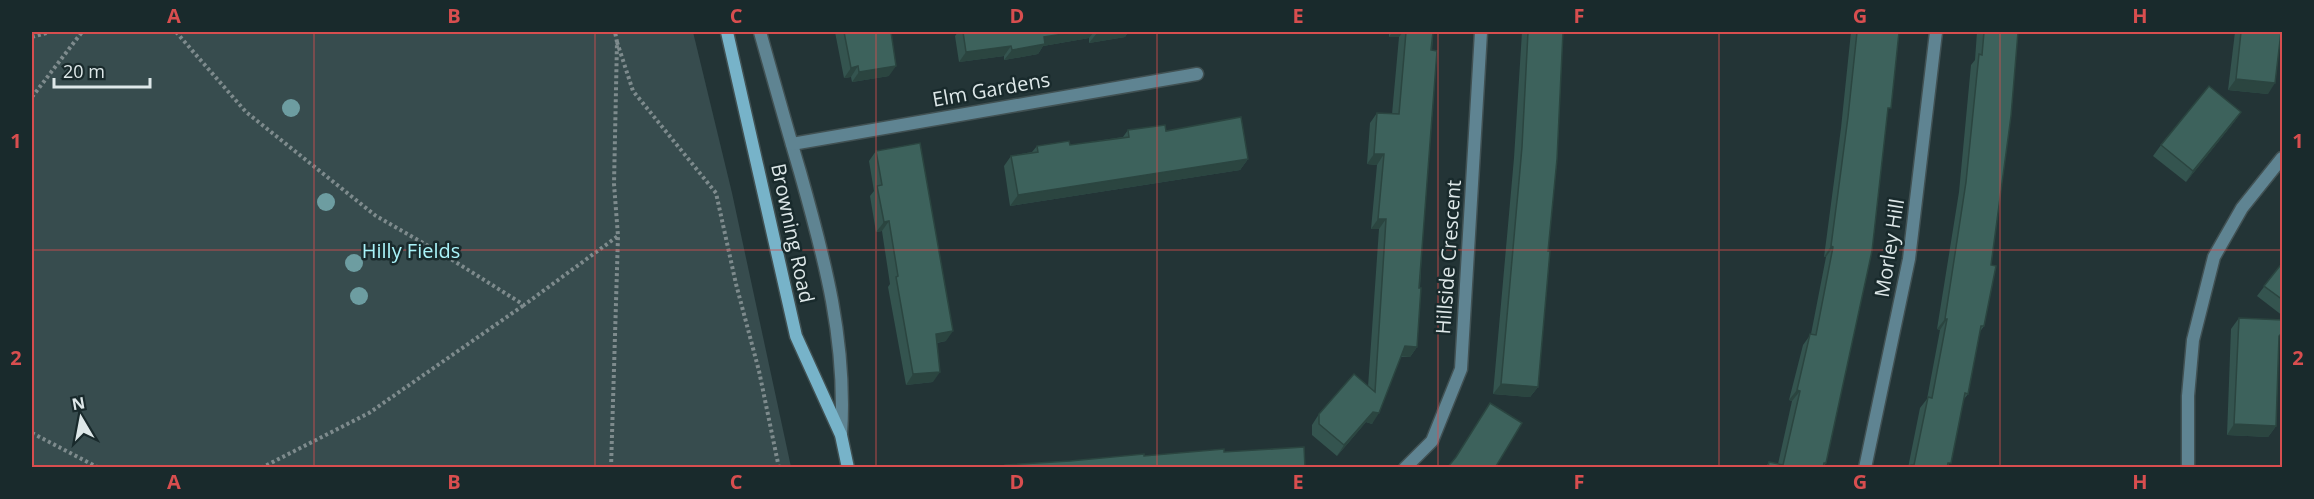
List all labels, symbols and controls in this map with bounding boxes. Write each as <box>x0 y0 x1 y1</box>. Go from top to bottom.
text: A <box>167 2 181 29</box>
text: B <box>447 2 461 29</box>
text: C <box>730 2 743 29</box>
text: D <box>1010 2 1024 29</box>
text: E <box>1292 2 1304 29</box>
text: F <box>1574 2 1584 29</box>
text: G <box>1853 2 1867 29</box>
text: H <box>2132 2 2148 29</box>
scale bar <box>54 51 150 89</box>
text: 20 m <box>63 59 105 83</box>
street label: Elm Gardens <box>930 65 1052 113</box>
text: 1 <box>10 127 22 154</box>
text: 1 <box>2292 127 2304 154</box>
street label: Browning Road <box>765 161 821 305</box>
street label: Hillside Crescent <box>1429 179 1467 335</box>
street label: Morley Hill <box>1868 197 1910 299</box>
park label: Hilly Fields <box>362 237 460 264</box>
text: 2 <box>10 344 22 371</box>
text: 2 <box>2292 344 2304 371</box>
north arrow <box>51 388 111 448</box>
text: N <box>70 391 87 415</box>
text: A <box>167 468 181 495</box>
text: B <box>447 468 461 495</box>
text: C <box>730 468 743 495</box>
text: D <box>1010 468 1024 495</box>
text: E <box>1292 468 1304 495</box>
text: F <box>1574 468 1584 495</box>
text: G <box>1853 468 1867 495</box>
text: H <box>2132 468 2148 495</box>

